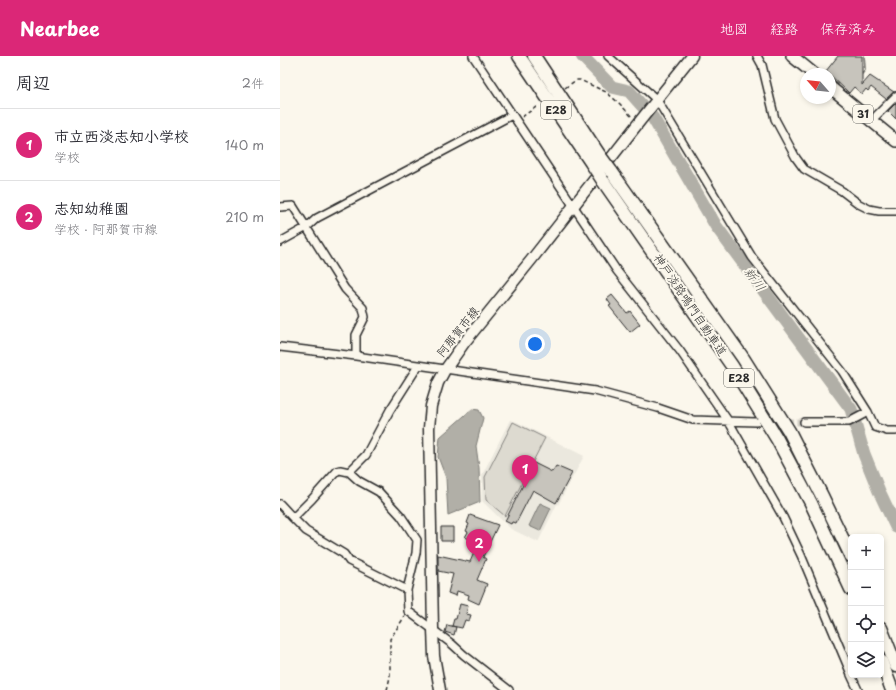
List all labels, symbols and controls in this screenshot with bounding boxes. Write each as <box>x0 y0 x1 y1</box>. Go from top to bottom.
text: Nearbee <box>20 14 100 42</box>
text: 地図 <box>720 18 748 39</box>
text: 経路 <box>770 18 798 39</box>
text: 保存済み <box>820 18 876 39</box>
north arrow <box>800 68 836 104</box>
text: 周辺 <box>16 69 50 95</box>
text: 2件 <box>242 73 264 92</box>
road number: E28 <box>541 101 571 119</box>
road number: 31 <box>853 105 873 123</box>
text: 市立西淡志知小学校 <box>54 124 189 147</box>
text: 1 <box>26 135 32 154</box>
text: 140 m <box>225 135 264 154</box>
text: 学校 <box>54 147 80 166</box>
text: 志知幼稚園 <box>54 196 129 219</box>
text: 2 <box>24 207 34 226</box>
text: 210 m <box>225 207 264 226</box>
text: 学校 · 阿那賀市線 <box>54 219 157 238</box>
street label: 神戸淡路鳴門自動車道 <box>650 250 732 359</box>
water label: 新川 <box>740 263 771 295</box>
street label: 阿那賀市線 <box>432 302 483 361</box>
your location <box>525 334 545 354</box>
road number: E28 <box>724 369 754 387</box>
pin: 1 <box>512 455 538 488</box>
pin: 2 <box>466 529 492 562</box>
map controls <box>848 534 884 678</box>
button: + <box>848 534 884 570</box>
button: − <box>848 570 884 606</box>
button: locate <box>848 606 884 642</box>
button: layers <box>848 642 884 678</box>

